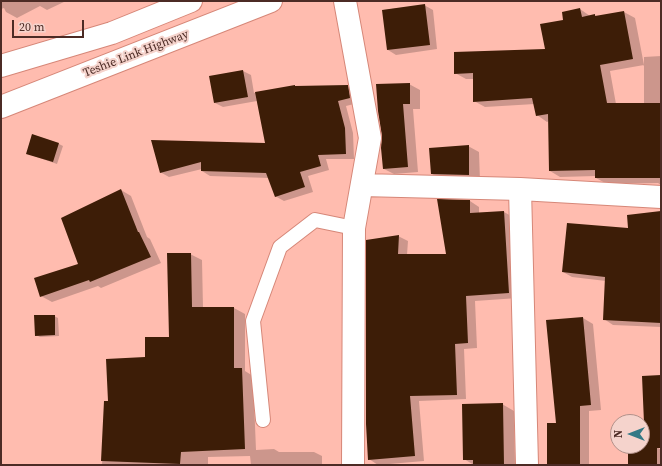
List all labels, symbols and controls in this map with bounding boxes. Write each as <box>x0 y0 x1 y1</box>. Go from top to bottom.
scale bar <box>14 12 86 38</box>
text: 20 m <box>19 19 45 35</box>
street label: Teshie Link Highway <box>81 27 191 81</box>
north arrow <box>610 414 650 454</box>
text: N <box>611 430 626 438</box>

